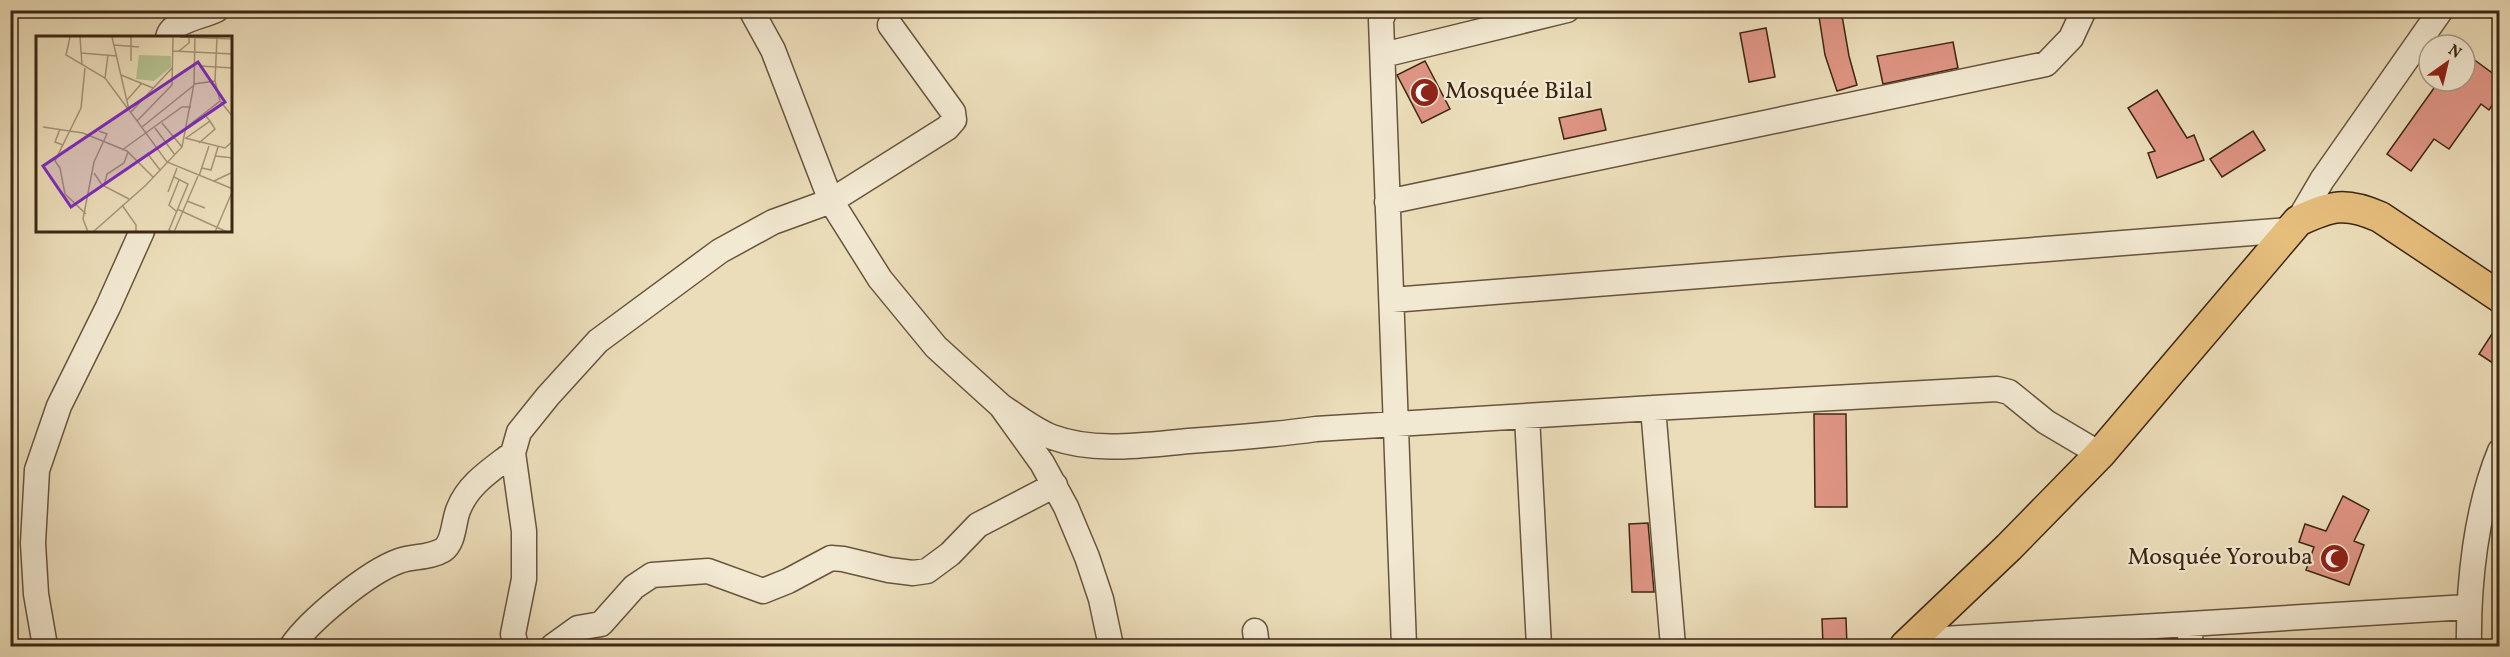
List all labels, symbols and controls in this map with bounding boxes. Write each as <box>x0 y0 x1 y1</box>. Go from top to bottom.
north arrow <box>2417 33 2477 93</box>
inset map <box>36 36 232 232</box>
text: N <box>2443 40 2466 65</box>
place label: Mosquée Bilal <box>1445 75 1593 109</box>
mosque icon: Mosquée Bilal <box>1408 76 1440 108</box>
place label: Mosquée Yorouba <box>2127 541 2313 575</box>
mosque icon: Mosquée Yorouba <box>2318 542 2350 574</box>

